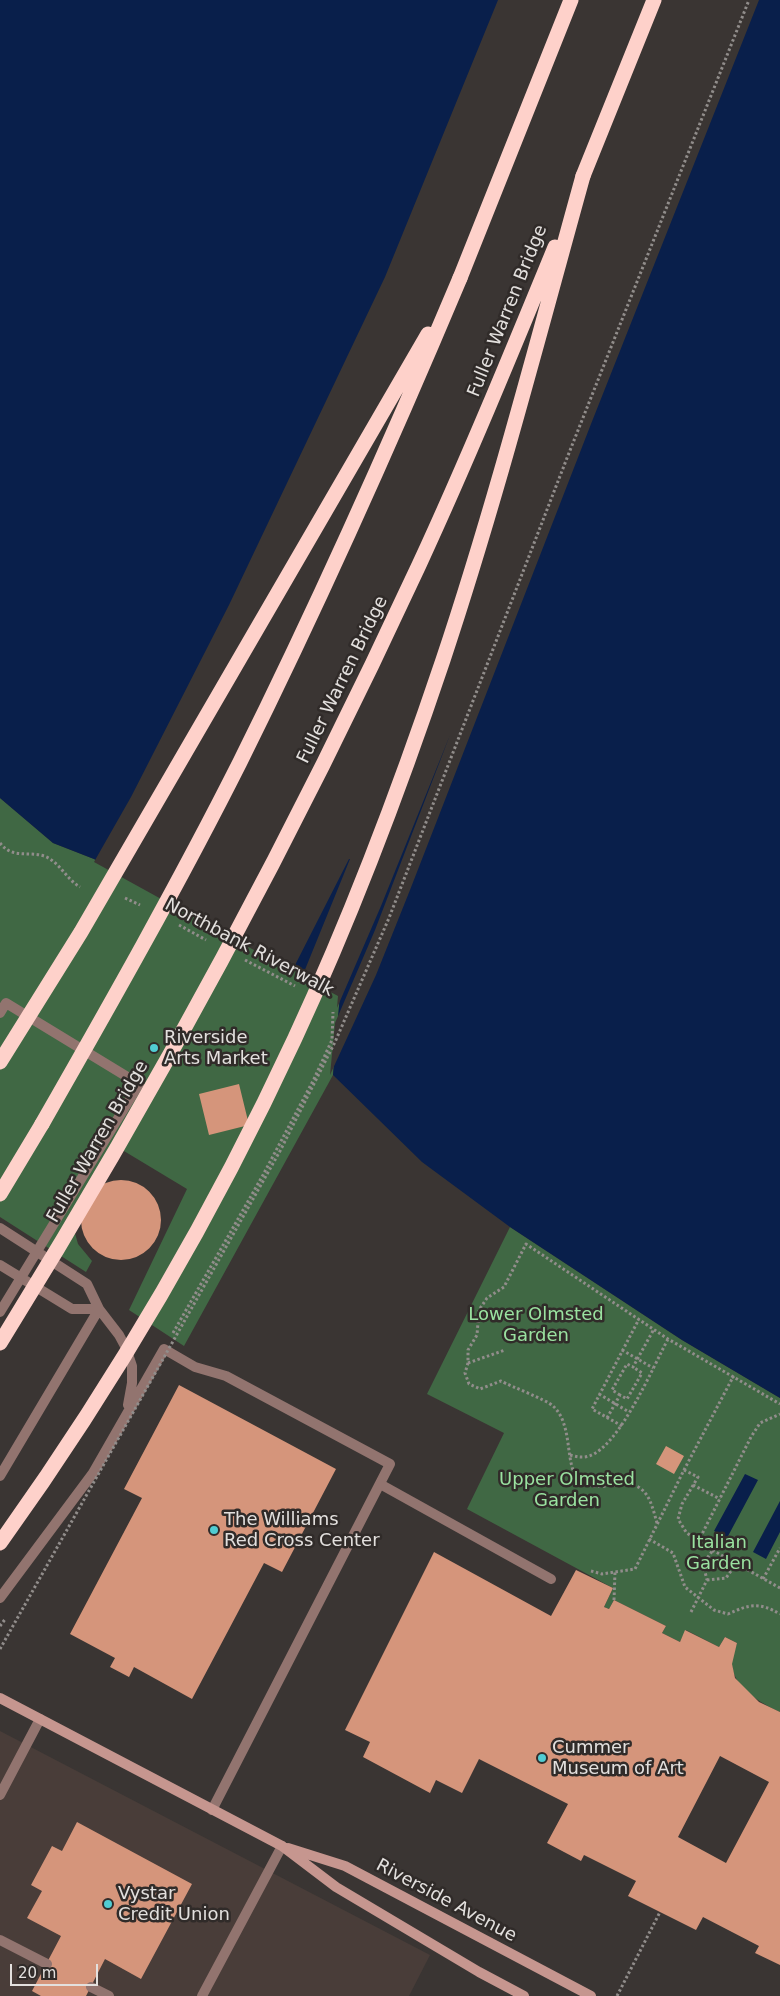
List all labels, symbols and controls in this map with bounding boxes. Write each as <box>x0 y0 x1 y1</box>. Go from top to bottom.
street label: Fuller Warren Bridge <box>464 222 552 400</box>
street label: Fuller Warren Bridge <box>293 593 393 767</box>
street label: Northbank Riverwalk <box>161 894 337 1002</box>
place label: Riverside Arts Market <box>164 1027 268 1070</box>
marker: Riverside Arts Market <box>148 1042 160 1054</box>
street label: Fuller Warren Bridge <box>43 1057 153 1227</box>
park label: Lower Olmsted Garden <box>468 1304 604 1346</box>
park label: Upper Olmsted Garden <box>499 1469 635 1512</box>
place label: The Williams Red Cross Center <box>224 1509 380 1552</box>
marker: The Williams Red Cross Center <box>208 1524 220 1536</box>
park label: Italian Garden <box>686 1532 752 1575</box>
place label: Cummer Museum of Art <box>552 1737 684 1780</box>
marker: Cummer Museum of Art <box>536 1752 548 1764</box>
street label: Riverside Avenue <box>372 1855 520 1947</box>
place label: Vystar Credit Union <box>118 1883 230 1926</box>
marker: Vystar Credit Union <box>102 1898 114 1910</box>
scale bar <box>12 1954 100 1986</box>
text: 20 m <box>18 1964 56 1982</box>

